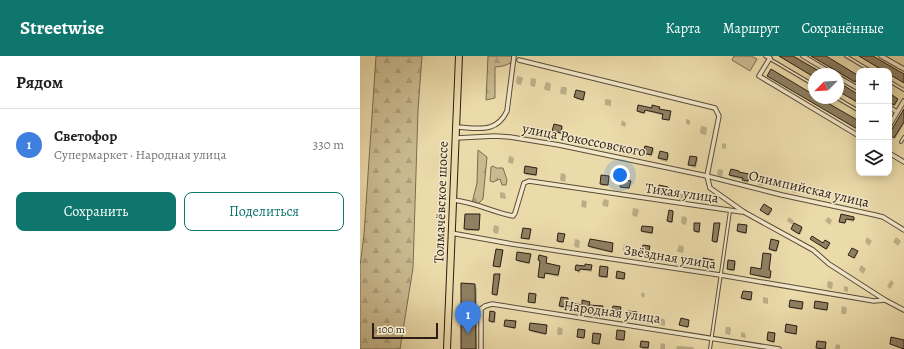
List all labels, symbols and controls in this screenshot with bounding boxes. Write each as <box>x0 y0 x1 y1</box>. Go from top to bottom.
text: Streetwise <box>20 15 104 41</box>
text: Карта <box>666 19 701 38</box>
text: Маршрут <box>723 19 779 38</box>
text: Сохранённые <box>801 19 884 38</box>
north arrow <box>808 68 844 104</box>
map controls <box>856 68 892 176</box>
button: + <box>856 68 892 104</box>
text: Рядом <box>16 71 63 94</box>
button: − <box>856 104 892 140</box>
street label: улица Рокоссовского <box>520 119 647 161</box>
text: Светофор <box>54 126 117 146</box>
text: 1 <box>27 136 31 153</box>
text: 330 m <box>313 136 344 153</box>
button: layers <box>856 140 892 176</box>
street label: Толмачёвское шоссе <box>429 141 453 263</box>
text: Супермаркет · Народная улица <box>54 146 226 163</box>
your location <box>610 165 630 185</box>
street label: Олимпийская улица <box>747 166 872 212</box>
street label: Тихая улица <box>644 178 720 208</box>
button: Сохранить <box>16 192 176 231</box>
button: Поделиться <box>184 192 344 231</box>
street label: Звёздная улица <box>623 240 718 274</box>
street label: Народная улица <box>562 296 662 328</box>
pin: 1 <box>455 301 481 334</box>
scale bar <box>372 321 438 340</box>
text: 100 m <box>378 322 405 337</box>

